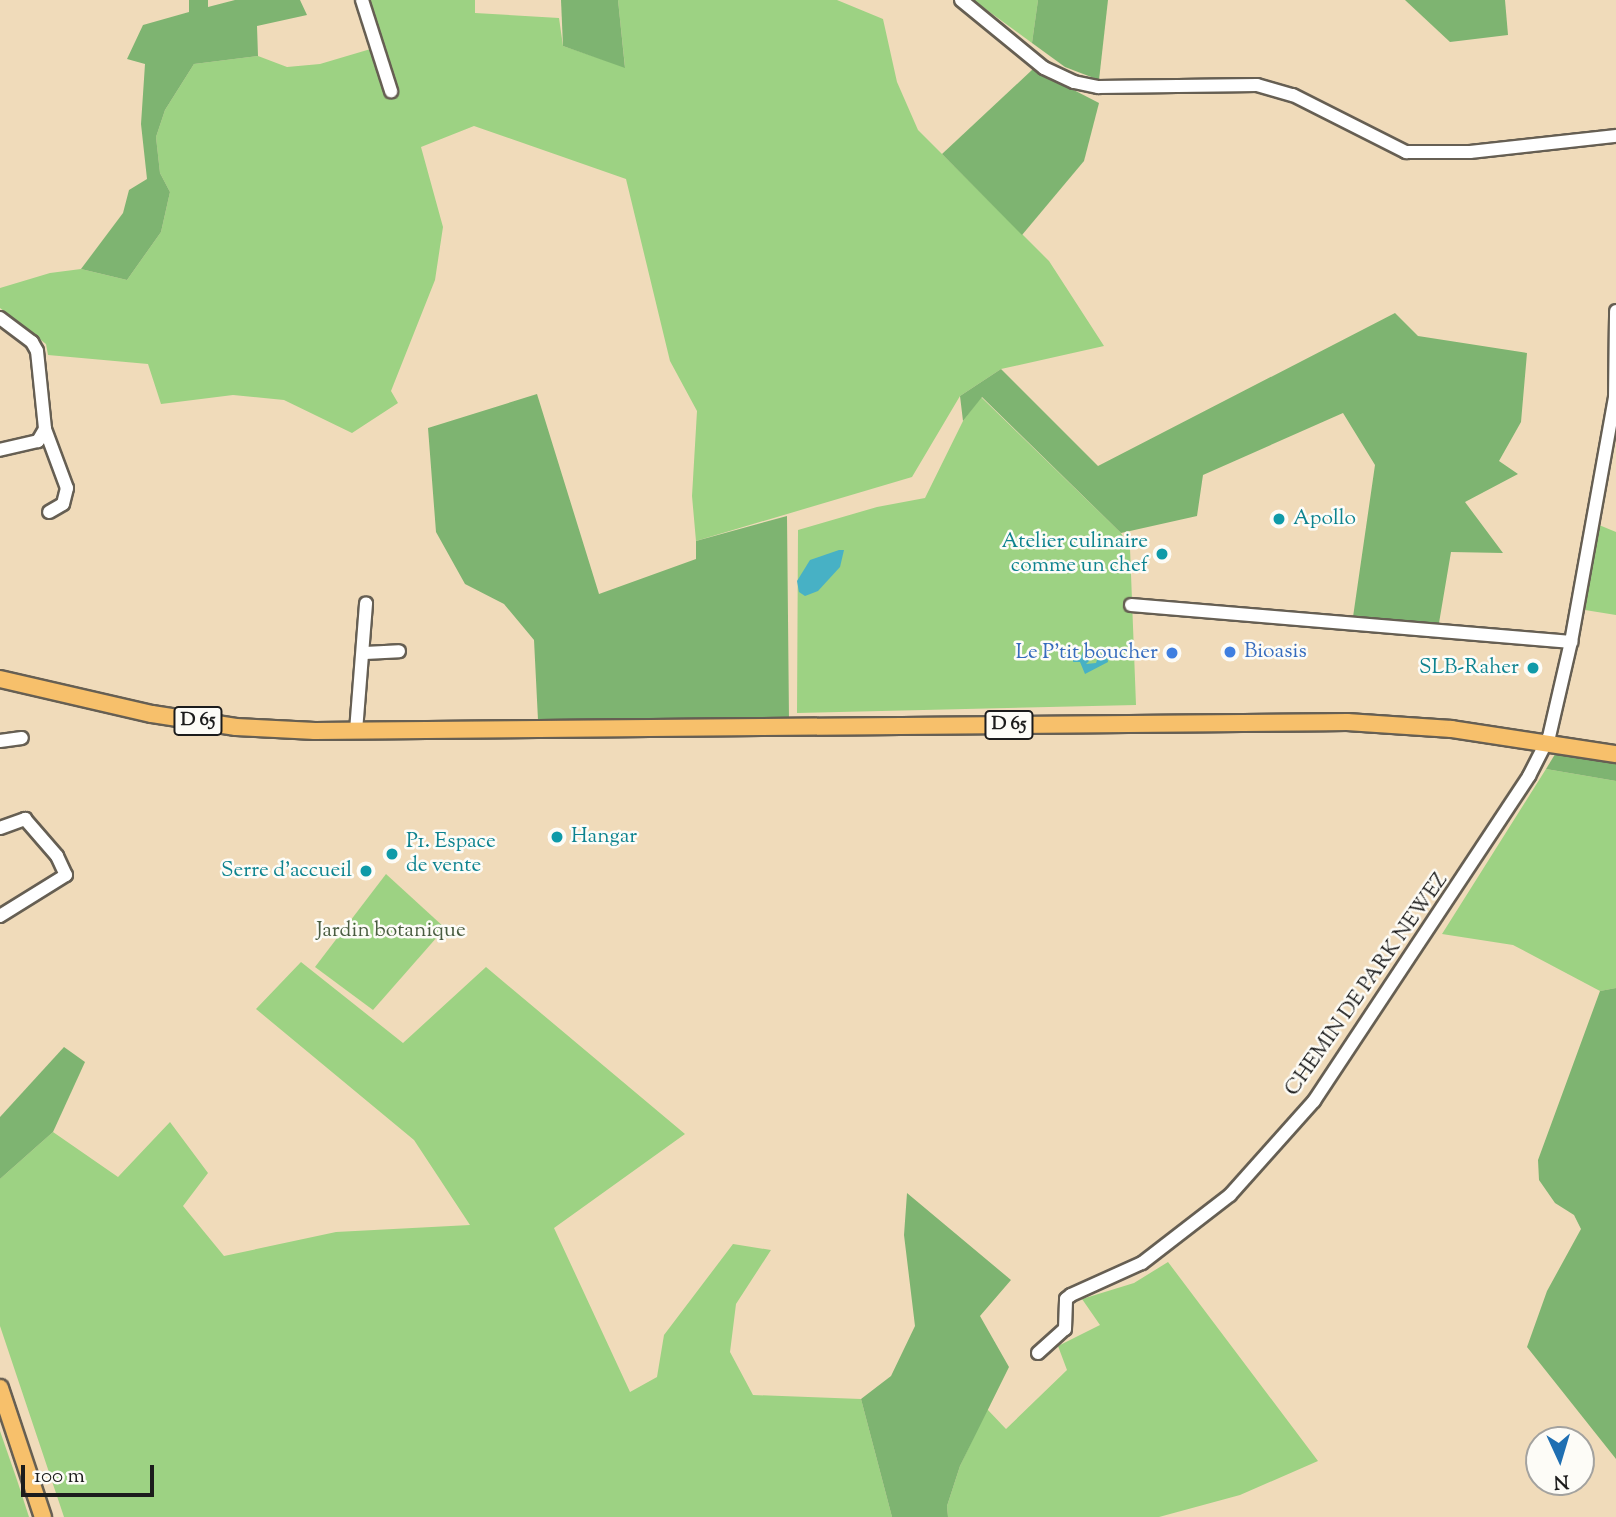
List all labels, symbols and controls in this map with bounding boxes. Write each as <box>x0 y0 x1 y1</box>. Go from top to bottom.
place label: Apollo <box>1293 506 1356 532</box>
marker: Apollo <box>1271 511 1287 527</box>
place label: Atelier culinaire comme un chef <box>1001 529 1148 579</box>
marker: Atelier culinaire comme un chef <box>1154 546 1170 562</box>
place label: Bioasis <box>1244 639 1307 665</box>
place label: Le P'tit boucher <box>1015 640 1158 666</box>
marker: Bioasis <box>1222 644 1238 660</box>
marker: Le P'tit boucher <box>1164 645 1180 661</box>
place label: SLB-Raher <box>1419 655 1519 681</box>
marker: SLB-Raher <box>1525 660 1541 676</box>
road number: D 65 <box>172 706 224 736</box>
road number: D 65 <box>983 710 1035 740</box>
place label: Hangar <box>571 824 637 850</box>
place label: P1. Espace de vente <box>406 829 496 879</box>
marker: Hangar <box>549 829 565 845</box>
marker: P1. Espace de vente <box>384 846 400 862</box>
place label: Serre d'accueil <box>221 858 352 884</box>
marker: Serre d'accueil <box>358 863 374 879</box>
street label: CHEMIN DE PARK NEWEZ <box>1280 869 1454 1101</box>
park label: Jardin botanique <box>316 918 466 944</box>
north arrow <box>1525 1426 1595 1496</box>
scale bar <box>24 1450 158 1494</box>
text: 100 m <box>34 1462 85 1492</box>
text: N <box>1553 1466 1570 1494</box>

